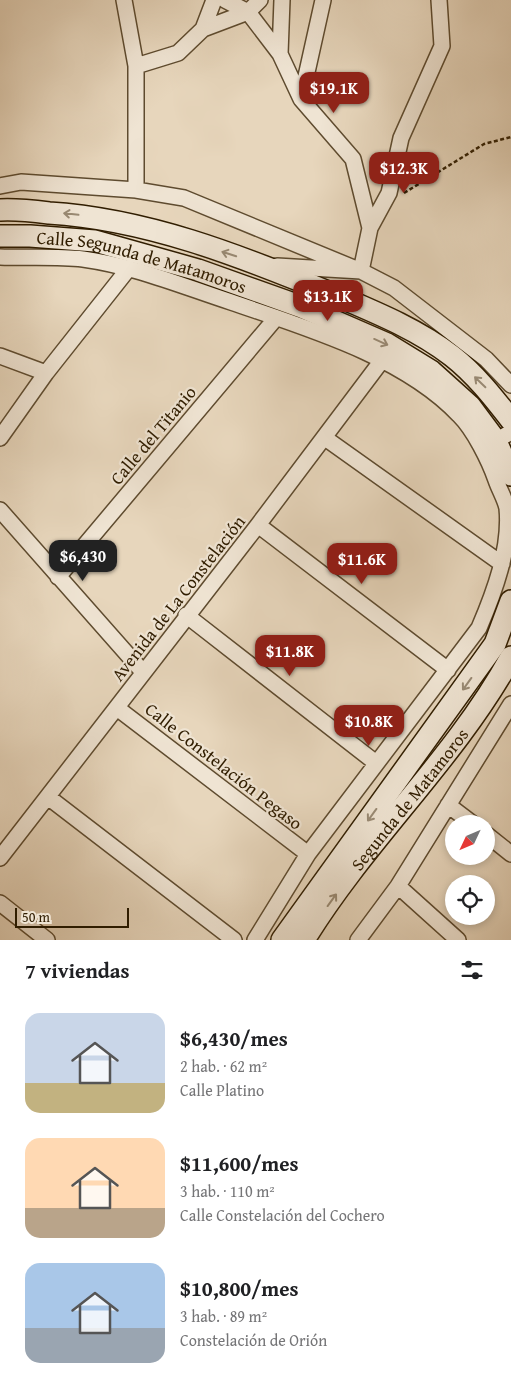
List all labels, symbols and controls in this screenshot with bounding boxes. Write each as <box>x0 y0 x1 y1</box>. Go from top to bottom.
pin: $19.1K <box>293 72 375 114</box>
text: $19.1K <box>310 76 358 100</box>
pin: $12.3K <box>363 152 445 194</box>
text: $12.3K <box>380 156 428 180</box>
one-way arrow <box>64 209 80 219</box>
street label: Calle Segunda de Matamoros <box>36 223 251 300</box>
one-way arrow <box>221 248 237 258</box>
pin: $13.1K <box>287 280 369 322</box>
text: $13.1K <box>304 284 352 308</box>
one-way arrow <box>373 337 388 347</box>
one-way arrow <box>474 376 486 389</box>
street label: Calle del Titanio <box>103 380 203 490</box>
street label: Avenida de La Constelación <box>104 509 252 687</box>
pin: $6,430 <box>42 540 124 582</box>
pin: $11.6K <box>321 542 403 585</box>
text: $6,430 <box>60 544 106 568</box>
text: $11.6K <box>338 547 386 571</box>
pin: $11.8K <box>249 634 331 677</box>
text: $11.8K <box>266 639 314 663</box>
one-way arrow <box>462 676 472 690</box>
street label: Calle Constelación Pegaso <box>139 696 309 836</box>
pin: $10.8K <box>328 704 410 747</box>
text: $10.8K <box>345 709 393 733</box>
street label: Segunda de Matamoros <box>344 722 475 876</box>
one-way arrow <box>367 808 377 822</box>
north arrow <box>445 815 495 865</box>
map controls <box>445 815 495 925</box>
button: locate <box>445 875 495 925</box>
one-way arrow <box>327 894 338 907</box>
scale bar <box>15 905 129 928</box>
text: 50 m <box>22 907 50 927</box>
text: 7 viviendas <box>25 955 130 986</box>
icon: filters <box>458 956 486 984</box>
text: $6,430/mes <box>180 1023 288 1054</box>
icon: home <box>65 1033 125 1093</box>
text: 2 hab. · 62 m² <box>180 1054 267 1078</box>
text: Calle Platino <box>180 1078 264 1102</box>
text: $11,600/mes <box>180 1148 299 1179</box>
icon: home <box>65 1158 125 1218</box>
text: 3 hab. · 110 m² <box>180 1179 275 1203</box>
text: Calle Constelación del Cochero <box>180 1203 385 1227</box>
text: $10,800/mes <box>180 1273 299 1304</box>
icon: home <box>65 1283 125 1343</box>
text: 3 hab. · 89 m² <box>180 1304 267 1328</box>
text: Constelación de Orión <box>180 1328 327 1352</box>

